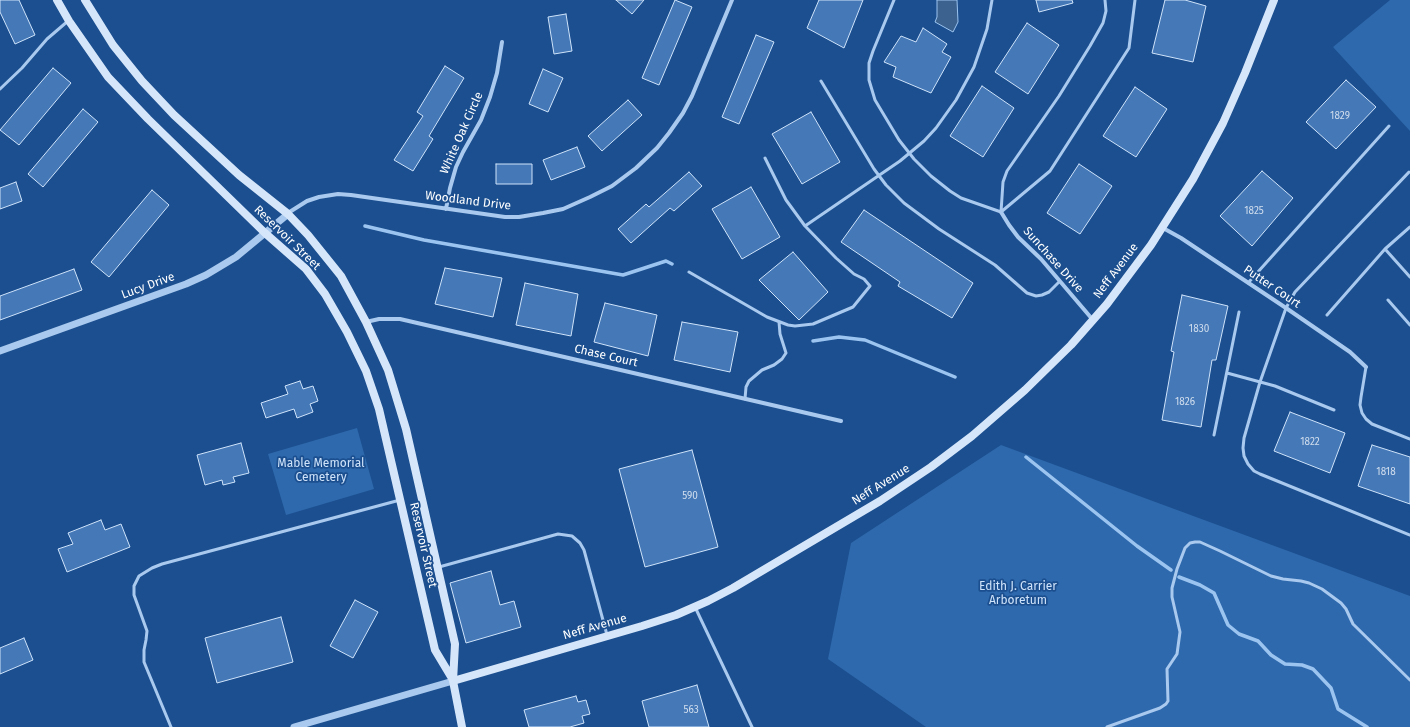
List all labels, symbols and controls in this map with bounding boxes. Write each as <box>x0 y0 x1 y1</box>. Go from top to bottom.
street label: White Oak Circle <box>437 90 487 176</box>
house number: 1829 <box>1330 110 1350 122</box>
street label: Woodland Drive <box>424 189 512 213</box>
street label: Reservoir Street <box>251 203 323 273</box>
house number: 1825 <box>1244 205 1264 217</box>
street label: Sunchase Drive <box>1020 224 1086 296</box>
street label: Neff Avenue <box>1090 240 1142 302</box>
street label: Putter Court <box>1241 263 1303 311</box>
street label: Lucy Drive <box>119 270 177 302</box>
house number: 1830 <box>1189 323 1209 335</box>
street label: Chase Court <box>573 342 639 370</box>
house number: 1826 <box>1175 396 1195 408</box>
house number: 1822 <box>1300 436 1320 448</box>
park label: Mable Memorial Cemetery <box>277 457 365 485</box>
street label: Neff Avenue <box>849 461 913 509</box>
house number: 1818 <box>1376 466 1396 478</box>
house number: 590 <box>682 490 698 502</box>
street label: Reservoir Street <box>406 501 440 589</box>
park label: Edith J. Carrier Arboretum <box>979 580 1057 608</box>
street label: Neff Avenue <box>561 611 629 643</box>
house number: 563 <box>683 704 699 716</box>

